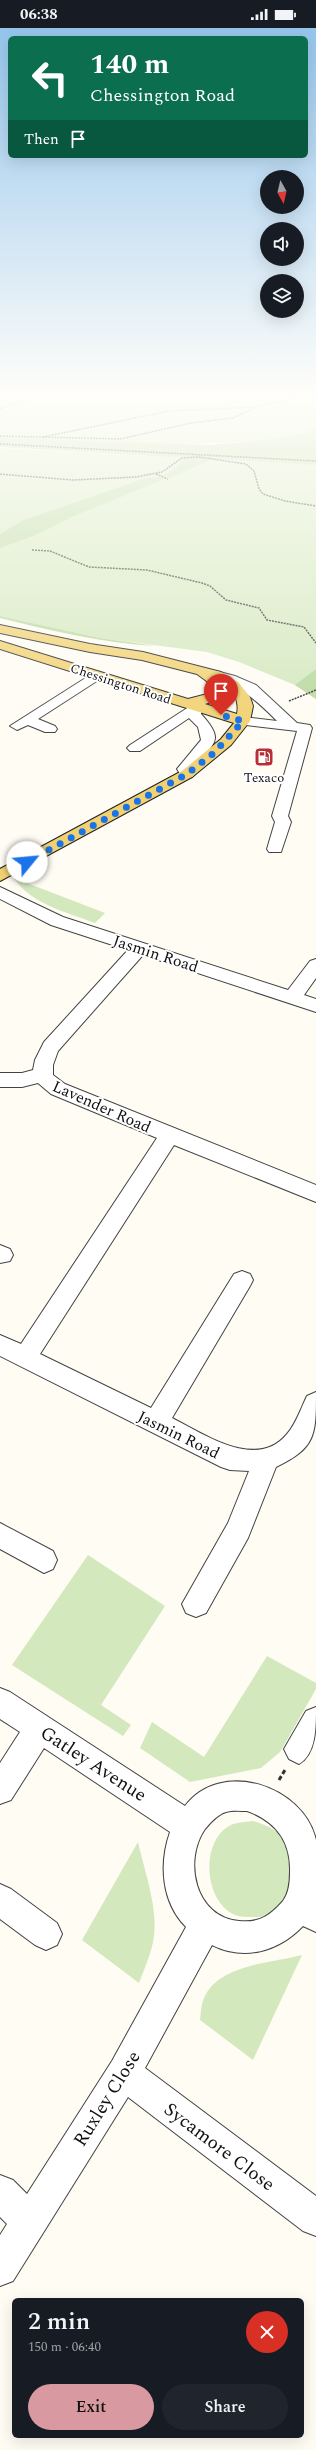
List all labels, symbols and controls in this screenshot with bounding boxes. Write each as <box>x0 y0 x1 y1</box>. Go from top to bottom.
text: 06:38 <box>20 3 58 26</box>
text: 140 m <box>90 43 169 86</box>
icon: left <box>24 52 76 104</box>
text: Chessington Road <box>90 82 235 109</box>
text: Then <box>24 128 59 151</box>
icon: arrive <box>67 128 89 150</box>
north arrow <box>260 170 304 214</box>
map controls <box>260 170 304 318</box>
button: sound <box>260 222 304 266</box>
button: layers <box>260 274 304 318</box>
street label: Chessington Road <box>68 658 174 710</box>
pin <box>204 674 238 715</box>
icon: arrive <box>210 680 232 702</box>
fuel station icon: Texaco <box>253 746 275 768</box>
place label: Texaco <box>244 768 284 788</box>
position arrow <box>6 841 48 883</box>
street label: Jasmin Road <box>110 929 202 979</box>
street label: Lavender Road <box>48 1074 155 1139</box>
street label: Jasmin Road <box>134 1405 224 1465</box>
street label: Gatley Avenue <box>34 1719 152 1810</box>
street label: Ruxley Close <box>66 2045 148 2152</box>
street label: Sycamore Close <box>157 2096 281 2199</box>
text: 2 min <box>28 2304 90 2340</box>
button: close <box>246 2311 288 2353</box>
text: 150 m · 06:40 <box>28 2337 101 2357</box>
button: Exit <box>28 2384 154 2430</box>
button: Share <box>162 2384 288 2430</box>

